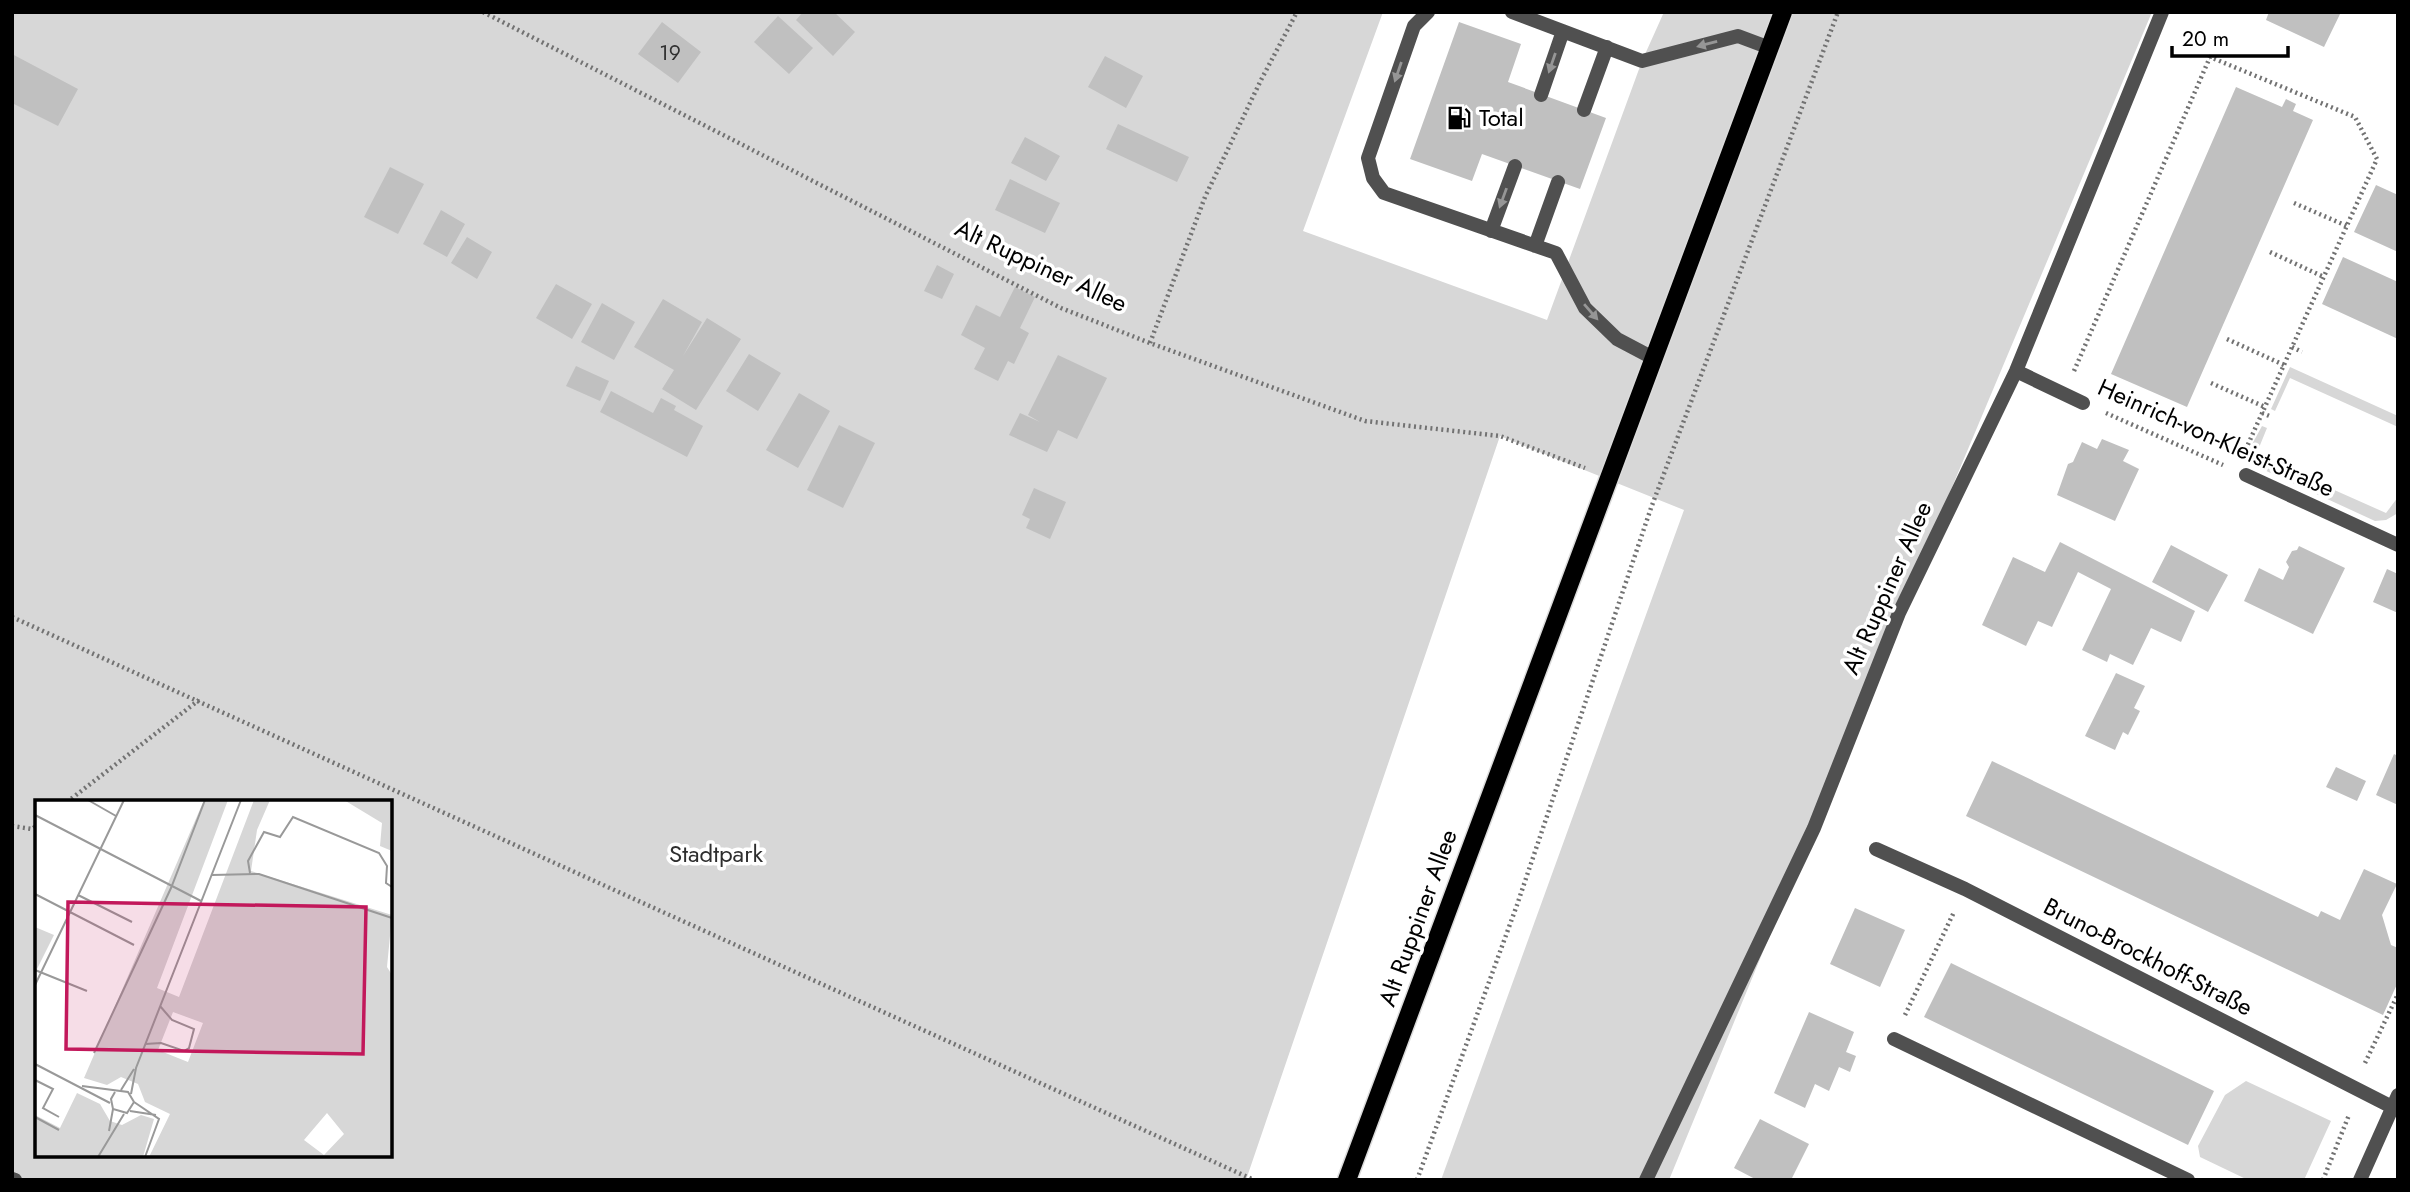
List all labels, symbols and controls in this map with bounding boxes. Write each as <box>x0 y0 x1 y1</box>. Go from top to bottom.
scale bar <box>2172 14 2288 58</box>
text: 20 m <box>2182 24 2229 54</box>
house number: 19 <box>659 38 681 68</box>
one-way arrow <box>1696 39 1718 50</box>
one-way arrow <box>1546 52 1557 73</box>
one-way arrow <box>1392 62 1403 83</box>
place label: Total <box>1479 100 1524 135</box>
fuel station icon: Total <box>1445 104 1473 132</box>
one-way arrow <box>1497 188 1508 209</box>
street label: Alt Ruppiner Allee <box>950 210 1133 321</box>
one-way arrow <box>1583 303 1599 321</box>
street label: Heinrich-von-Kleist-Straße <box>2092 370 2340 506</box>
street label: Alt Ruppiner Allee <box>1833 496 1940 680</box>
inset map <box>35 800 392 1157</box>
street label: Alt Ruppiner Allee <box>1369 824 1466 1011</box>
park label: Stadtpark <box>669 836 763 871</box>
street label: Bruno-Brockhoff-Straße <box>2038 889 2259 1024</box>

